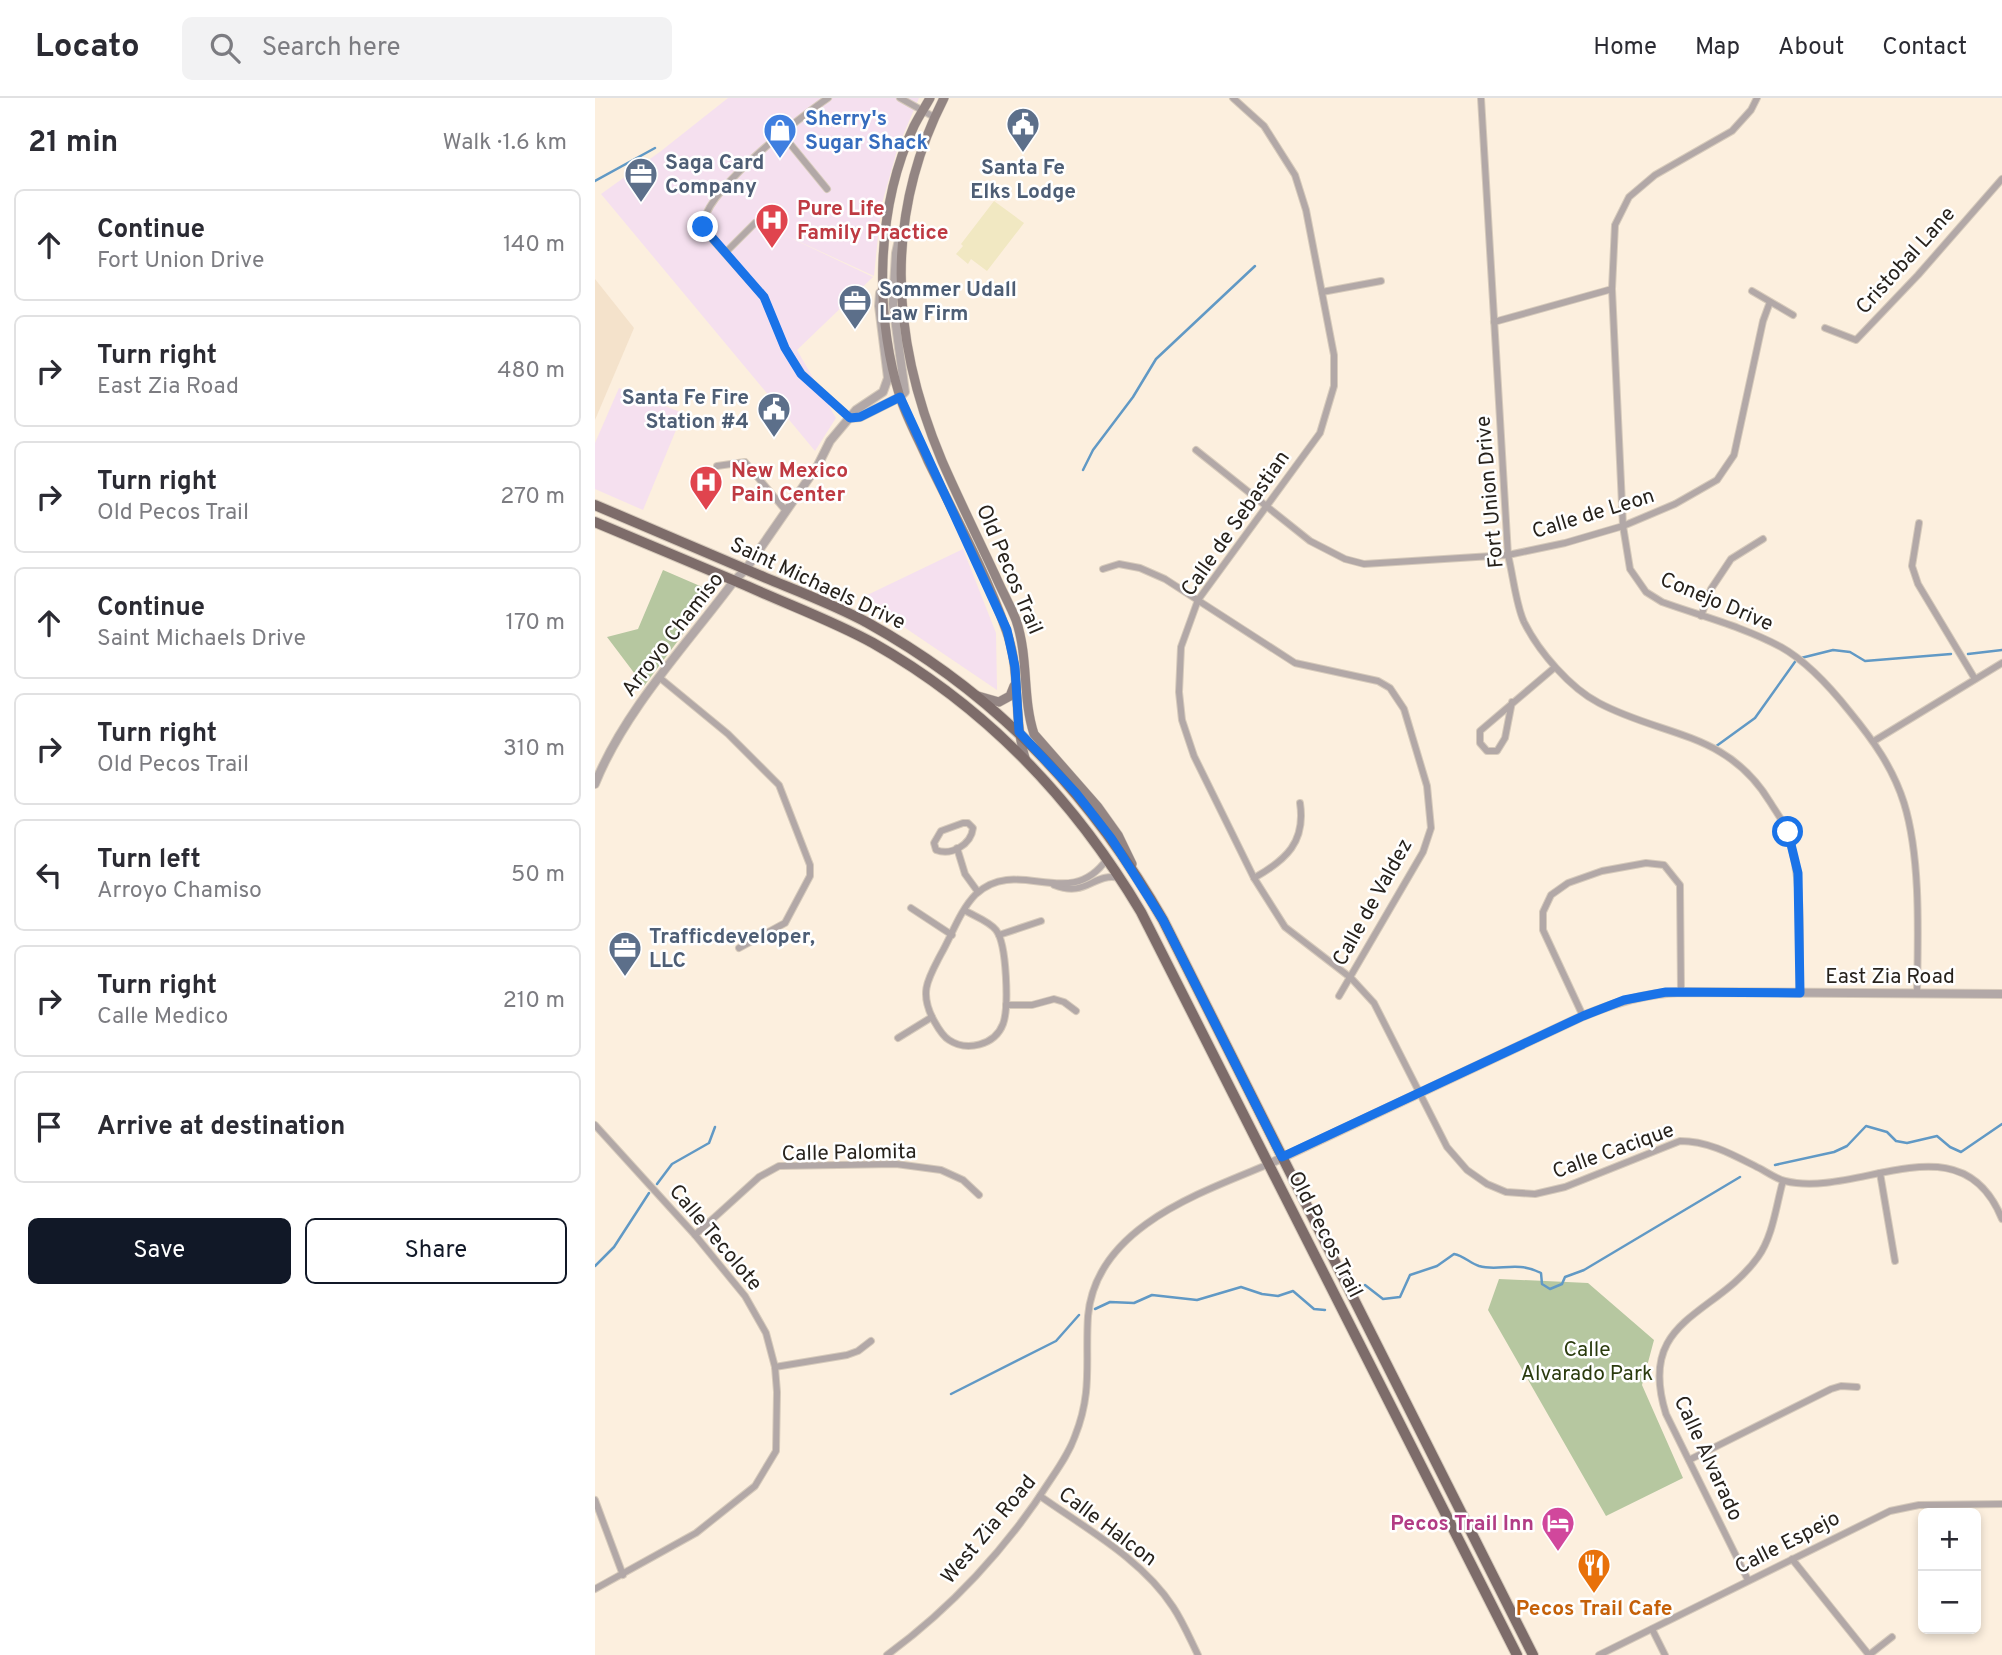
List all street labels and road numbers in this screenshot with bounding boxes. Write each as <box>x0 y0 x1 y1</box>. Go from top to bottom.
street label: Cristobal Lane <box>1851 201 1962 321</box>
street label: Fort Union Drive <box>1470 415 1511 569</box>
street label: Calle de Sebastian <box>1176 446 1297 602</box>
street label: Calle de Leon <box>1529 483 1658 546</box>
street label: Old Pecos Trail <box>969 500 1048 639</box>
street label: Saint Michaels Drive <box>725 532 909 637</box>
street label: Conejo Drive <box>1656 566 1777 638</box>
street label: Arroyo Chamiso <box>616 567 730 703</box>
street label: Calle de Valdez <box>1327 834 1419 971</box>
street label: East Zia Road <box>1825 964 1955 991</box>
street label: Calle Cacique <box>1549 1117 1678 1186</box>
street label: Calle Palomita <box>781 1139 917 1168</box>
street label: Old Pecos Trail <box>1281 1167 1368 1303</box>
street label: Calle Tecolote <box>662 1179 767 1297</box>
street label: Calle Alvarado <box>1667 1392 1748 1526</box>
street label: West Zia Road <box>936 1470 1043 1590</box>
street label: Calle Halcon <box>1052 1481 1162 1573</box>
street label: Calle Espejo <box>1731 1505 1845 1581</box>

